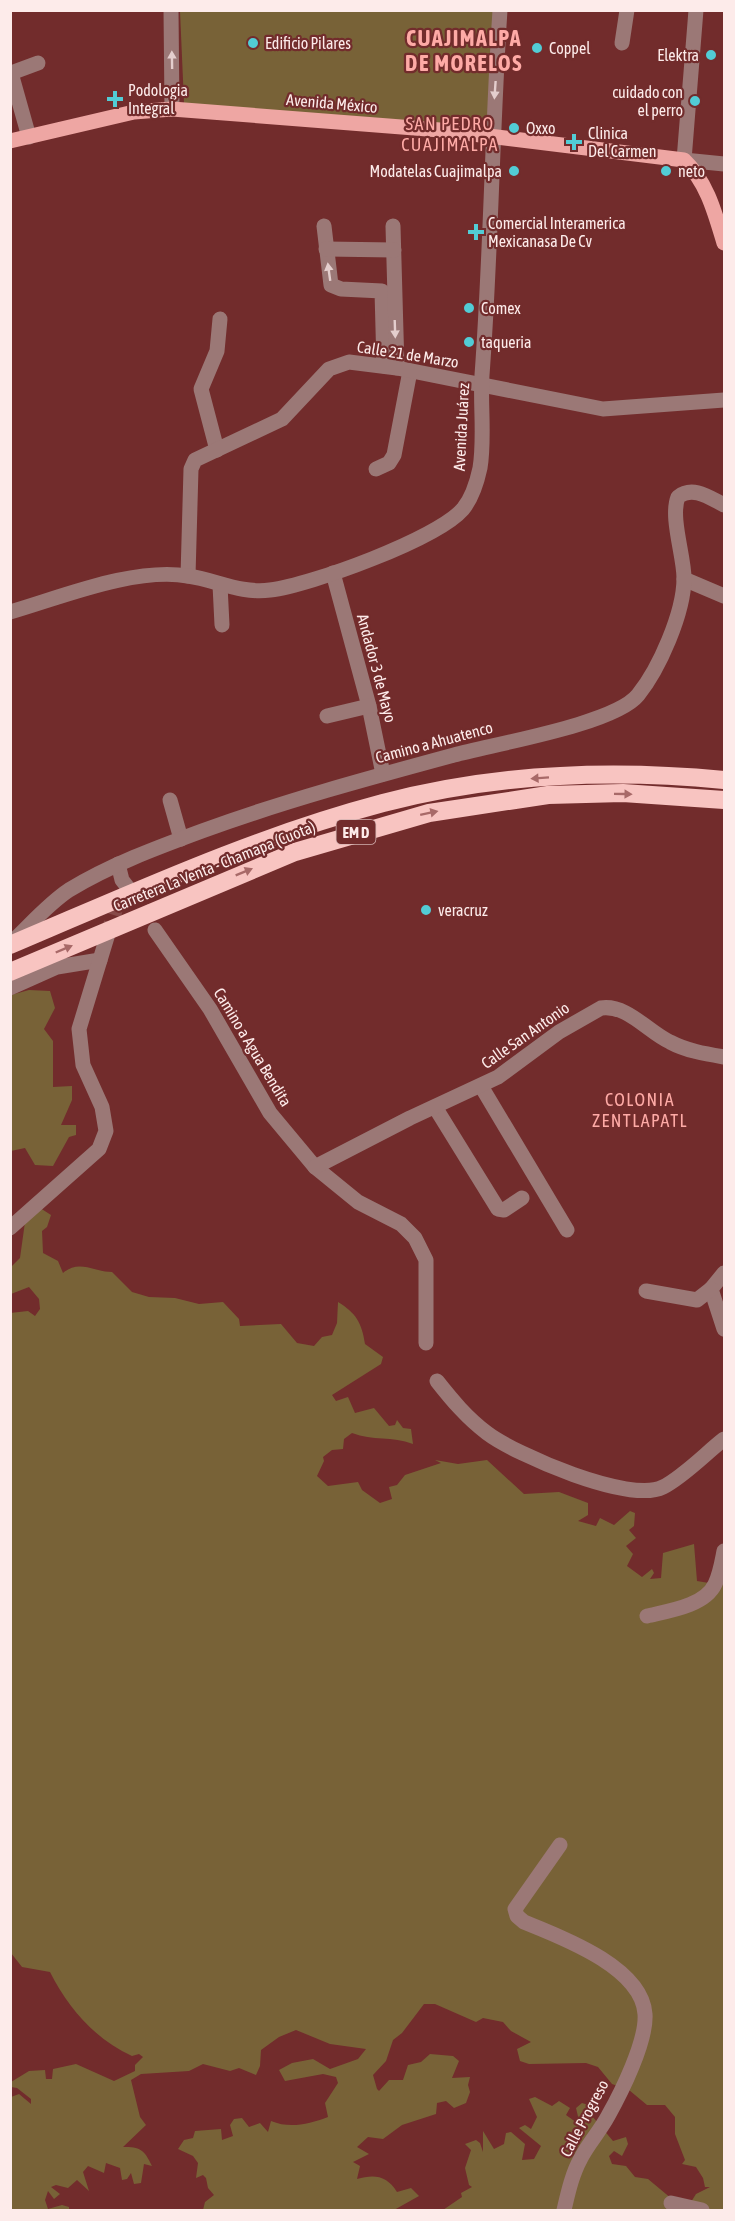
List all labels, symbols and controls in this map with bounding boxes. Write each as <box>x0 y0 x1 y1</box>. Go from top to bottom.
district label: CUAJIMALPA DE MORELOS <box>405 25 523 76</box>
place label: Edificio Pilares <box>265 34 351 52</box>
marker: Edificio Pilares <box>246 36 260 50</box>
place label: Coppel <box>549 39 591 58</box>
marker: Coppel <box>530 41 544 55</box>
place label: Elektra <box>657 46 699 64</box>
marker: Elektra <box>704 48 718 62</box>
one-way arrow <box>167 50 176 69</box>
one-way arrow <box>490 80 500 99</box>
place label: Podologia Integral <box>128 81 188 118</box>
place label: cuidado con el perro <box>612 83 683 120</box>
marker: Podologia Integral <box>106 90 124 108</box>
street label: Avenida México <box>286 90 378 116</box>
marker: cuidado con el perro <box>688 94 702 108</box>
district label: SAN PEDRO CUAJIMALPA <box>401 113 499 155</box>
place label: Oxxo <box>526 119 556 137</box>
marker: Oxxo <box>507 121 521 135</box>
place label: Clinica Del Carmen <box>588 124 657 160</box>
marker: Clinica Del Carmen <box>565 133 583 151</box>
place label: Modatelas Cuajimalpa <box>370 162 502 181</box>
place label: neto <box>678 162 705 180</box>
marker: Modatelas Cuajimalpa <box>507 164 521 178</box>
marker: neto <box>659 164 673 178</box>
place label: Comercial Interamerica Mexicanasa De Cv <box>488 214 626 250</box>
marker: Comercial Interamerica Mexicanasa De Cv <box>469 225 483 239</box>
one-way arrow <box>324 262 333 281</box>
place label: Comex <box>481 299 521 317</box>
marker: Comex <box>462 301 476 315</box>
one-way arrow <box>391 320 400 339</box>
place label: taqueria <box>481 333 531 352</box>
marker: taqueria <box>462 335 476 349</box>
street label: Calle 21 de Marzo <box>356 337 460 371</box>
street label: Avenida Juárez <box>450 382 472 472</box>
street label: Andador 3 de Mayo <box>353 612 400 724</box>
street label: Camino a Ahuatenco <box>373 718 495 766</box>
one-way arrow <box>531 773 550 783</box>
one-way arrow <box>613 789 632 798</box>
one-way arrow <box>420 808 439 818</box>
street label: Carretera La Venta - Chamapa (Cuota) <box>110 817 318 916</box>
road number: EM D <box>336 820 376 844</box>
one-way arrow <box>235 867 253 877</box>
place label: veracruz <box>438 901 488 919</box>
marker: veracruz <box>419 903 433 917</box>
one-way arrow <box>56 944 74 954</box>
street label: Camino a Agua Bendita <box>210 985 295 1110</box>
street label: Calle San Antonio <box>478 998 572 1072</box>
district label: COLONIA ZENTLAPATL <box>592 1089 688 1131</box>
street label: Calle Progreso <box>556 2076 613 2160</box>

